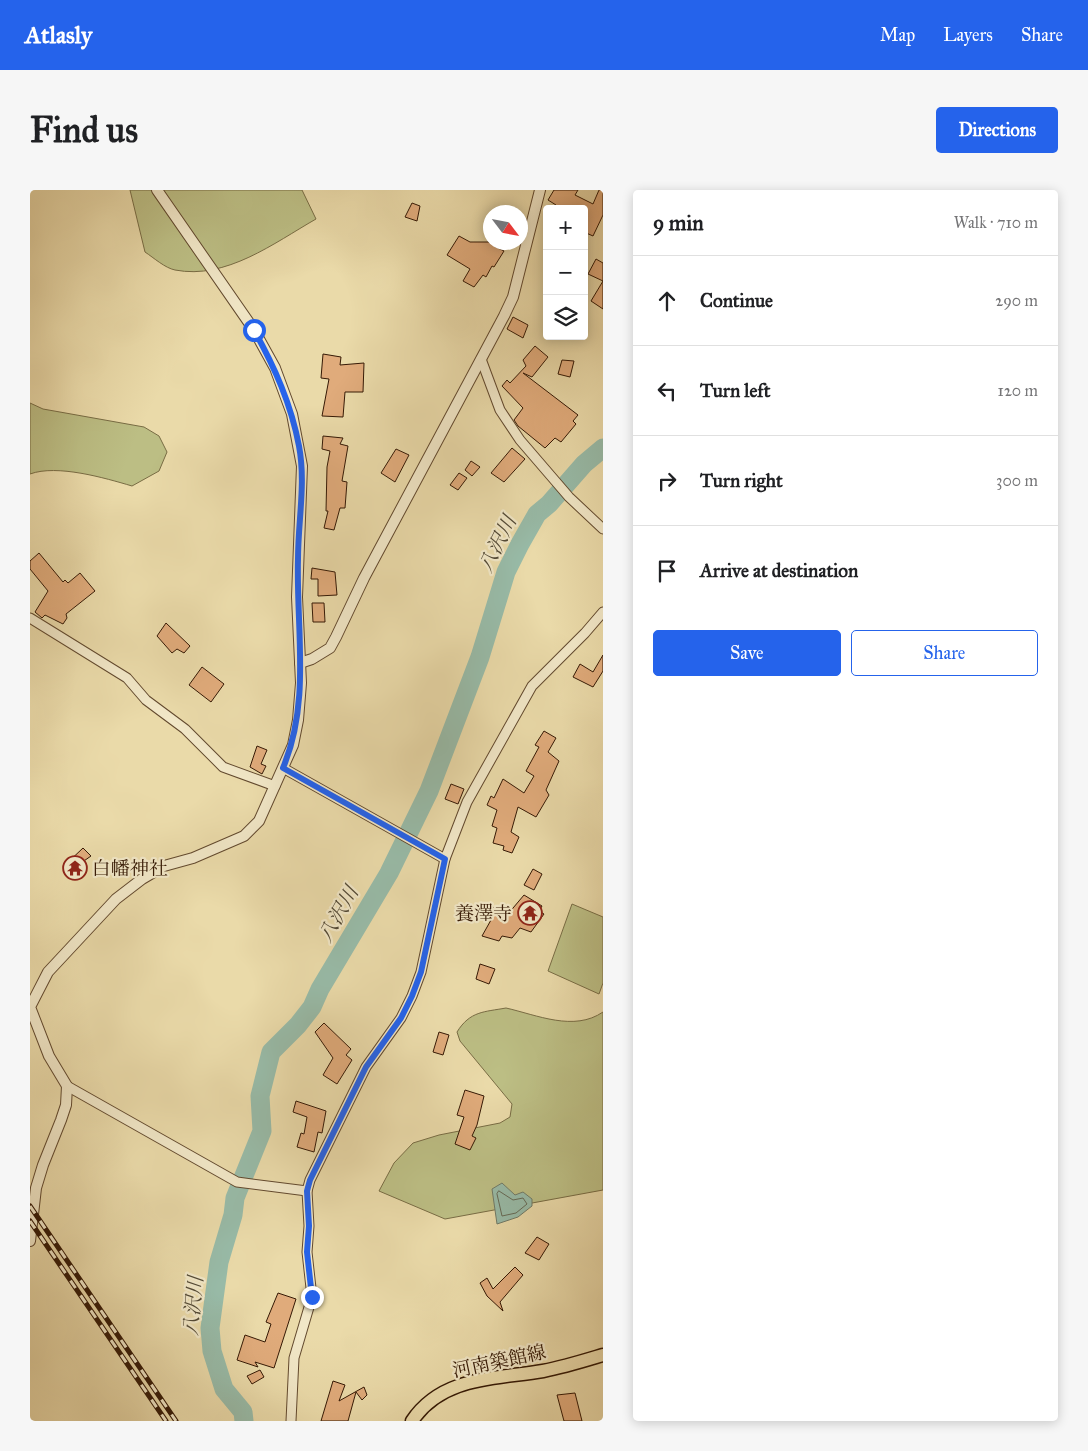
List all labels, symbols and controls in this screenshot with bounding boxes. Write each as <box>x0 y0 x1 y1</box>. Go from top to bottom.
text: Atlasly <box>25 20 92 50</box>
text: Map <box>880 24 915 46</box>
text: Layers <box>943 24 993 46</box>
text: Share <box>1021 24 1063 46</box>
button: Directions <box>936 107 1058 153</box>
text: Find us <box>30 109 138 152</box>
north arrow <box>483 205 528 250</box>
map controls <box>543 205 588 340</box>
button: + <box>543 205 588 250</box>
text: 9 min <box>653 210 704 236</box>
text: Walk · 710 m <box>954 213 1038 232</box>
button: − <box>543 250 588 295</box>
icon: ahead <box>653 287 681 315</box>
text: Continue <box>700 289 773 312</box>
text: 290 m <box>995 291 1038 310</box>
button: layers <box>543 295 588 340</box>
route start <box>243 319 266 342</box>
icon: left <box>653 377 681 405</box>
text: Turn left <box>700 379 770 402</box>
text: 120 m <box>998 381 1038 400</box>
icon: right <box>653 467 681 495</box>
text: Turn right <box>700 469 783 492</box>
text: 300 m <box>996 471 1038 490</box>
water label: 八沢川 <box>473 510 522 576</box>
icon: arrive <box>653 557 681 585</box>
text: Arrive at destination <box>700 559 858 582</box>
button: Save <box>653 630 841 676</box>
button: Share <box>851 630 1038 676</box>
temple icon: 白幡神社 <box>62 855 88 881</box>
place label: 白幡神社 <box>92 857 168 880</box>
water label: 八沢川 <box>313 880 364 946</box>
temple icon: 養澤寺 <box>517 900 543 926</box>
place label: 養澤寺 <box>455 902 512 925</box>
water label: 八沢川 <box>178 1273 208 1337</box>
route end <box>301 1286 324 1309</box>
street label: 河南築館線 <box>450 1340 548 1382</box>

